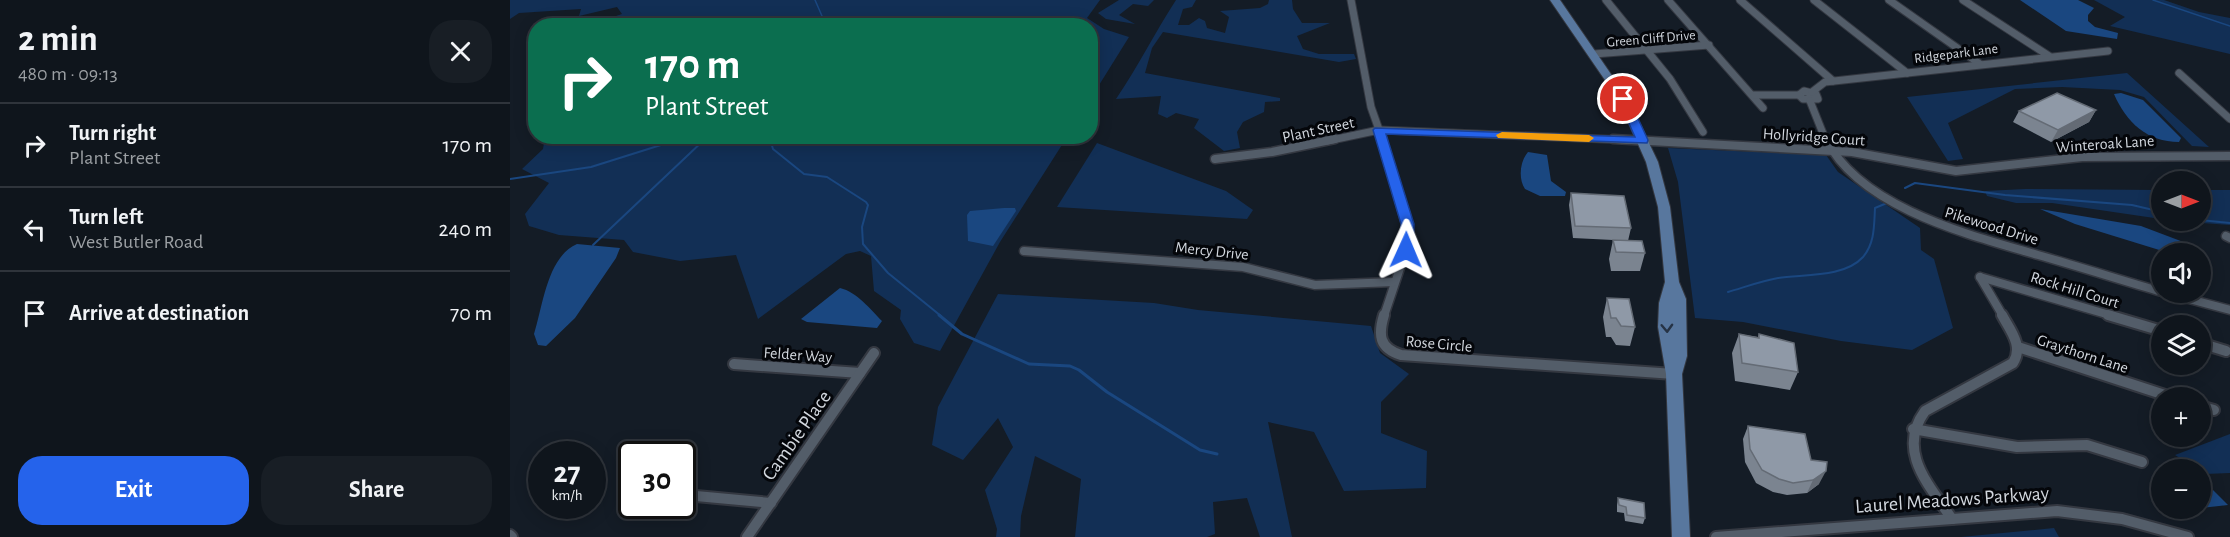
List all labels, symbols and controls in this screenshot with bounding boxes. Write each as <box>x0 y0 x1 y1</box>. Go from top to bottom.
button: close <box>429 20 492 83</box>
text: 2 min <box>18 21 98 57</box>
street label: Green Cliff Drive <box>1606 28 1696 50</box>
icon: right <box>546 42 624 120</box>
street label: Ridgepark Lane <box>1913 42 1999 66</box>
text: 170 m <box>645 44 740 86</box>
text: 480 m · 09:13 <box>18 64 118 84</box>
pin <box>1597 73 1648 124</box>
icon: arrive <box>1606 82 1639 115</box>
text: Plant Street <box>645 93 768 120</box>
street label: Plant Street <box>1281 115 1356 145</box>
text: Turn right <box>69 122 156 144</box>
street label: Hollyridge Court <box>1762 125 1866 150</box>
icon: right <box>18 129 51 162</box>
street label: Winteroak Lane <box>2055 133 2155 155</box>
text: 170 m <box>442 134 492 156</box>
text: Plant Street <box>69 148 160 168</box>
north arrow <box>2151 171 2211 231</box>
map controls <box>2151 171 2211 519</box>
street label: Pikewood Drive <box>1943 204 2040 248</box>
text: Turn left <box>69 206 143 228</box>
icon: left <box>18 213 51 246</box>
text: 240 m <box>439 218 492 240</box>
position arrow <box>1374 218 1438 282</box>
text: West Butler Road <box>69 232 203 252</box>
street label: Mercy Drive <box>1174 239 1249 264</box>
button: sound <box>2151 243 2211 303</box>
street label: Rock Hill Court <box>2028 269 2121 311</box>
icon: arrive <box>18 297 51 330</box>
text: Arrive at destination <box>69 302 249 324</box>
text: 70 m <box>450 302 492 324</box>
button: layers <box>2151 315 2211 375</box>
one-way arrow <box>1661 323 1674 332</box>
street label: Graythorn Lane <box>2035 332 2130 377</box>
street label: Rose Circle <box>1405 333 1473 355</box>
street label: Felder Way <box>763 345 833 366</box>
street label: Cambie Place <box>759 387 835 484</box>
button: + <box>2151 387 2211 447</box>
speed limit sign: 30 <box>618 441 696 519</box>
button: Exit <box>18 456 249 525</box>
button: Share <box>261 456 492 525</box>
text: 27 <box>553 458 581 488</box>
button: − <box>2151 459 2211 519</box>
street label: Laurel Meadows Parkway <box>1854 483 2050 517</box>
text: km/h <box>552 488 582 503</box>

